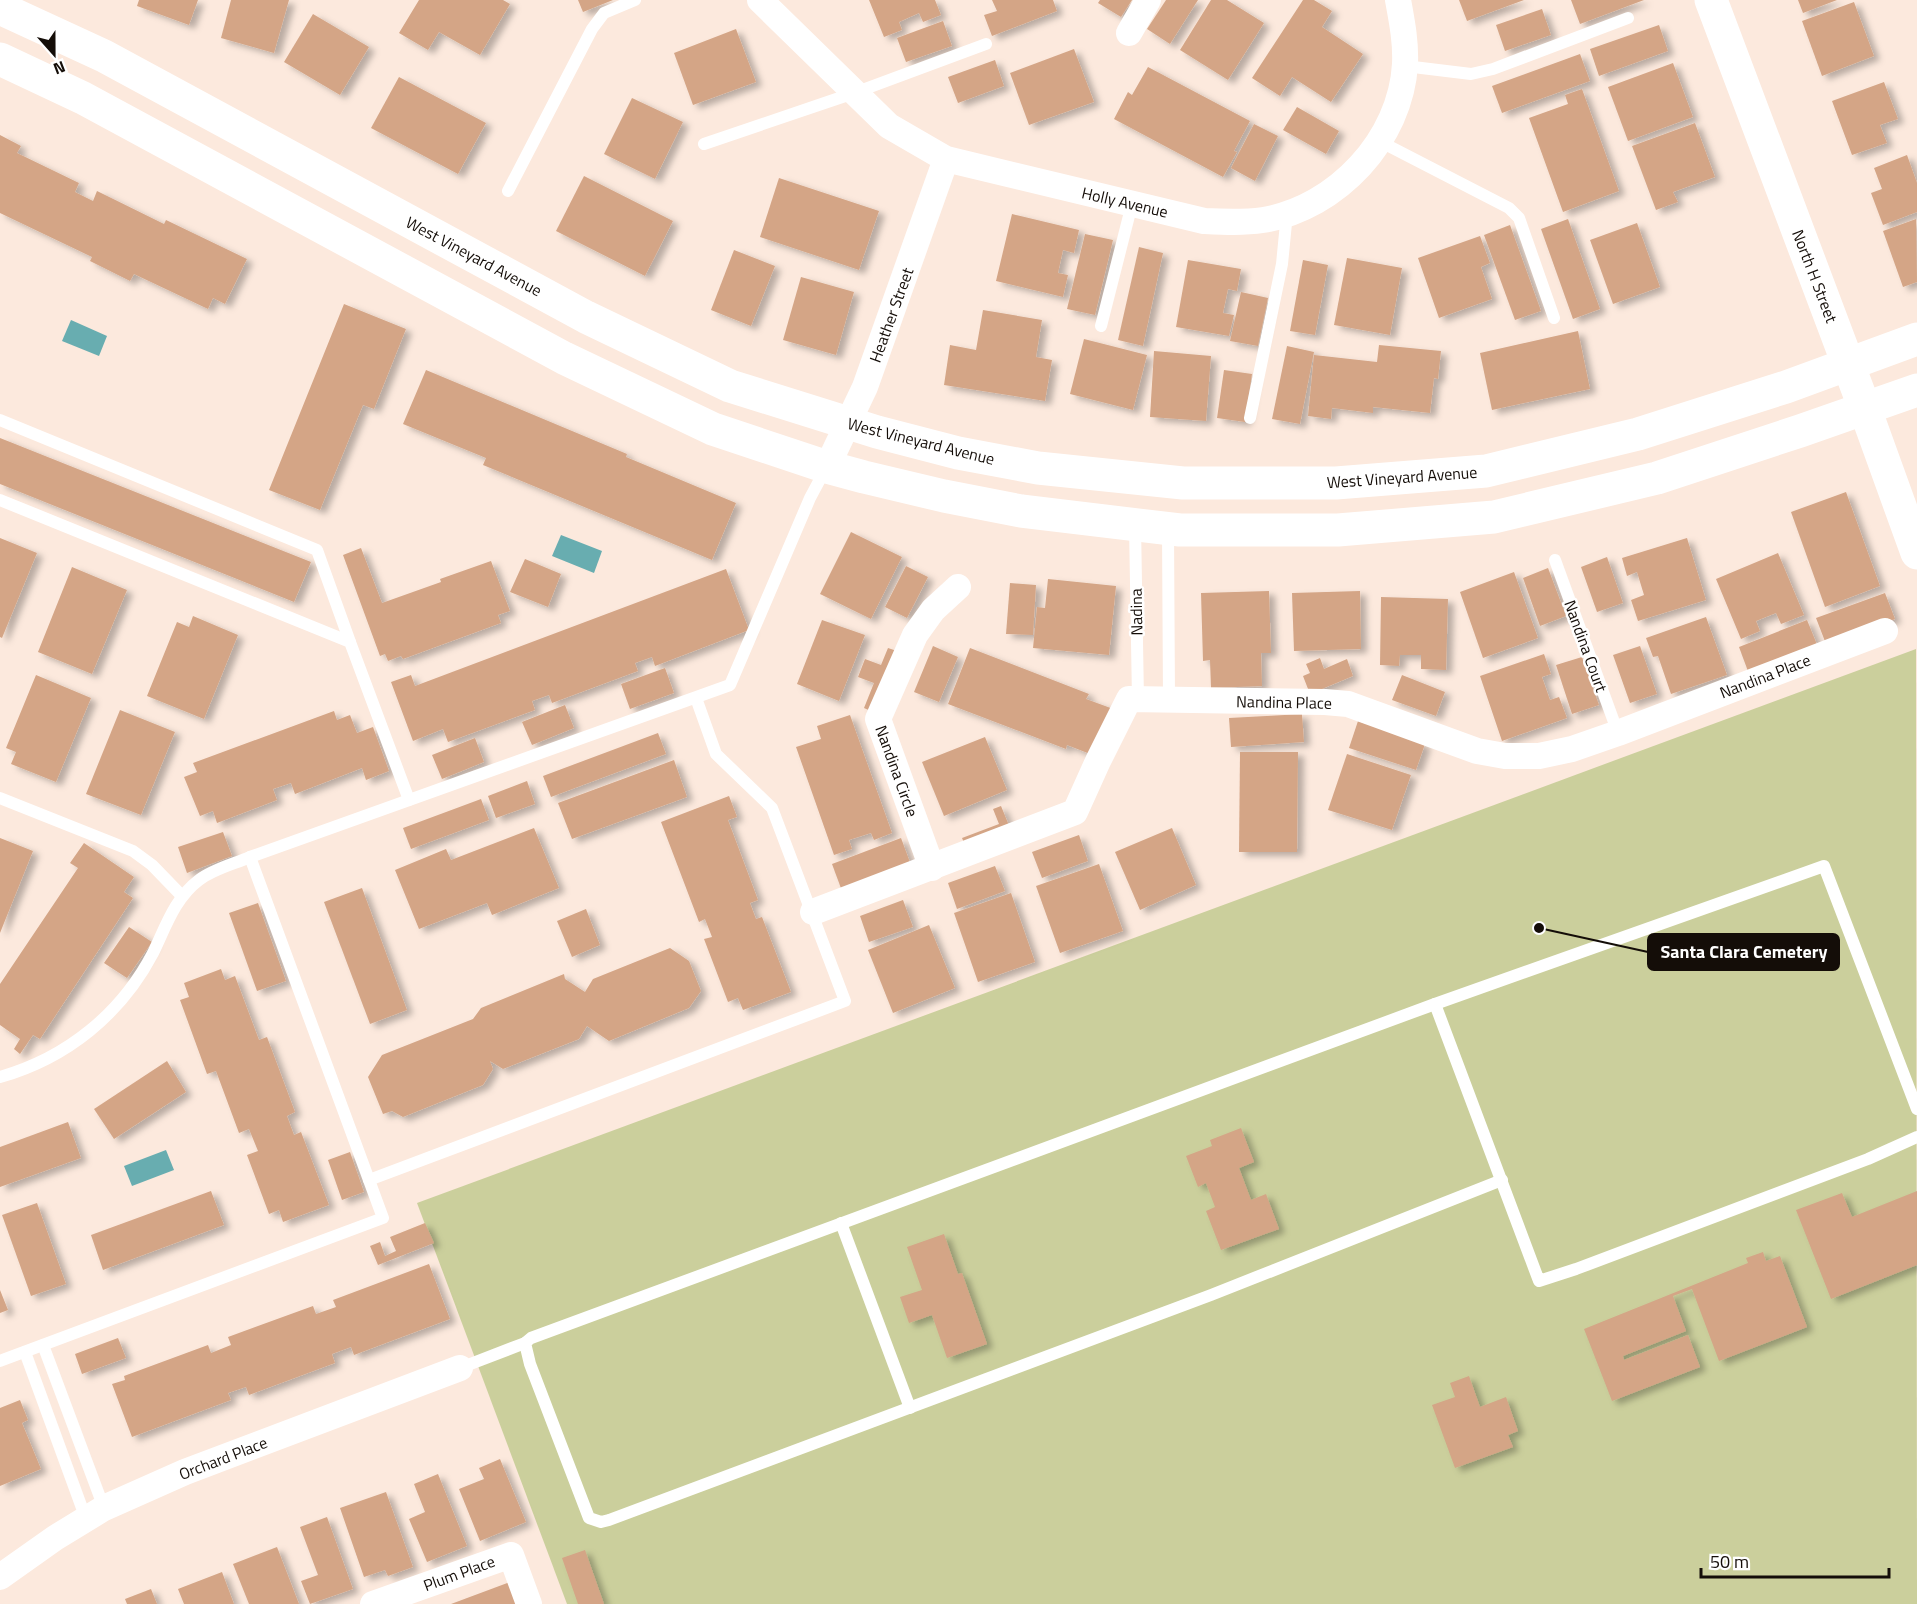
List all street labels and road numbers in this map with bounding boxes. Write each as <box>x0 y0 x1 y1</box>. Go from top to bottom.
street label: Holly Avenue <box>1079 180 1171 224</box>
street label: West Vineyard Avenue <box>402 210 546 302</box>
street label: North H Street <box>1786 226 1844 326</box>
street label: Heather Street <box>863 264 919 366</box>
street label: West Vineyard Avenue <box>845 411 997 471</box>
street label: West Vineyard Avenue <box>1326 460 1478 494</box>
street label: Nadina <box>1124 588 1148 636</box>
street label: Nandina Court <box>1558 597 1614 696</box>
street label: Nandina Place <box>1716 648 1814 704</box>
street label: Nandina Place <box>1236 689 1332 715</box>
street label: Nandina Circle <box>869 722 925 820</box>
street label: Orchard Place <box>175 1430 271 1486</box>
street label: Plum Place <box>420 1549 498 1597</box>

